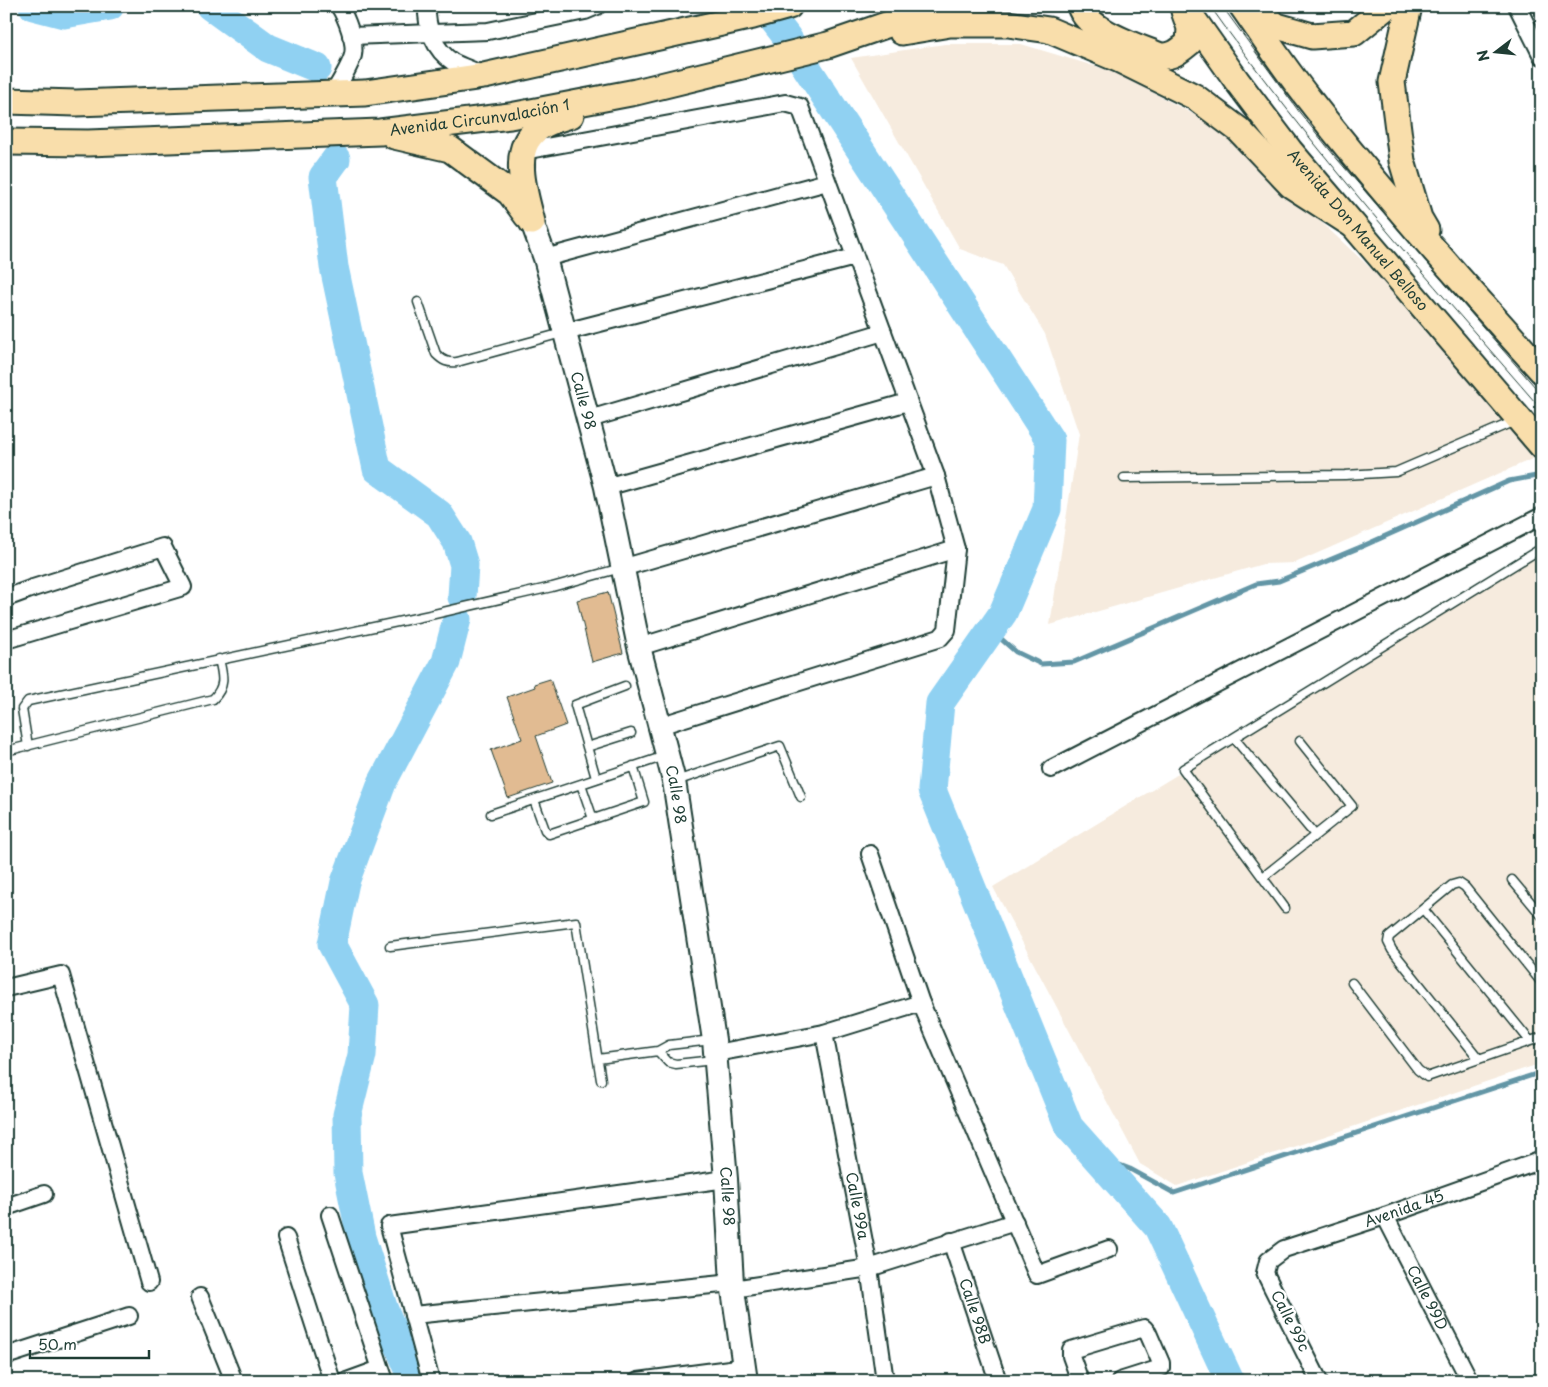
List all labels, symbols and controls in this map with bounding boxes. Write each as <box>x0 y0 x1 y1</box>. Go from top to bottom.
north arrow <box>1470 28 1520 78</box>
text: N <box>1471 47 1495 64</box>
street label: Avenida Circunvalación 1 <box>388 92 571 141</box>
street label: Avenida Don Manuel Belloso <box>1283 143 1435 315</box>
street label: Calle 98 <box>566 369 603 432</box>
street label: Calle 98 <box>660 762 694 826</box>
street label: Calle 98 <box>715 1165 742 1227</box>
street label: Calle 99a <box>841 1170 876 1242</box>
street label: Avenida 45 <box>1361 1183 1447 1232</box>
street label: Calle 99D <box>1402 1260 1455 1334</box>
street label: Calle 98B <box>954 1275 998 1347</box>
street label: Calle 99c <box>1266 1286 1317 1355</box>
scale bar <box>30 1327 149 1359</box>
text: 50 m <box>38 1332 77 1355</box>

